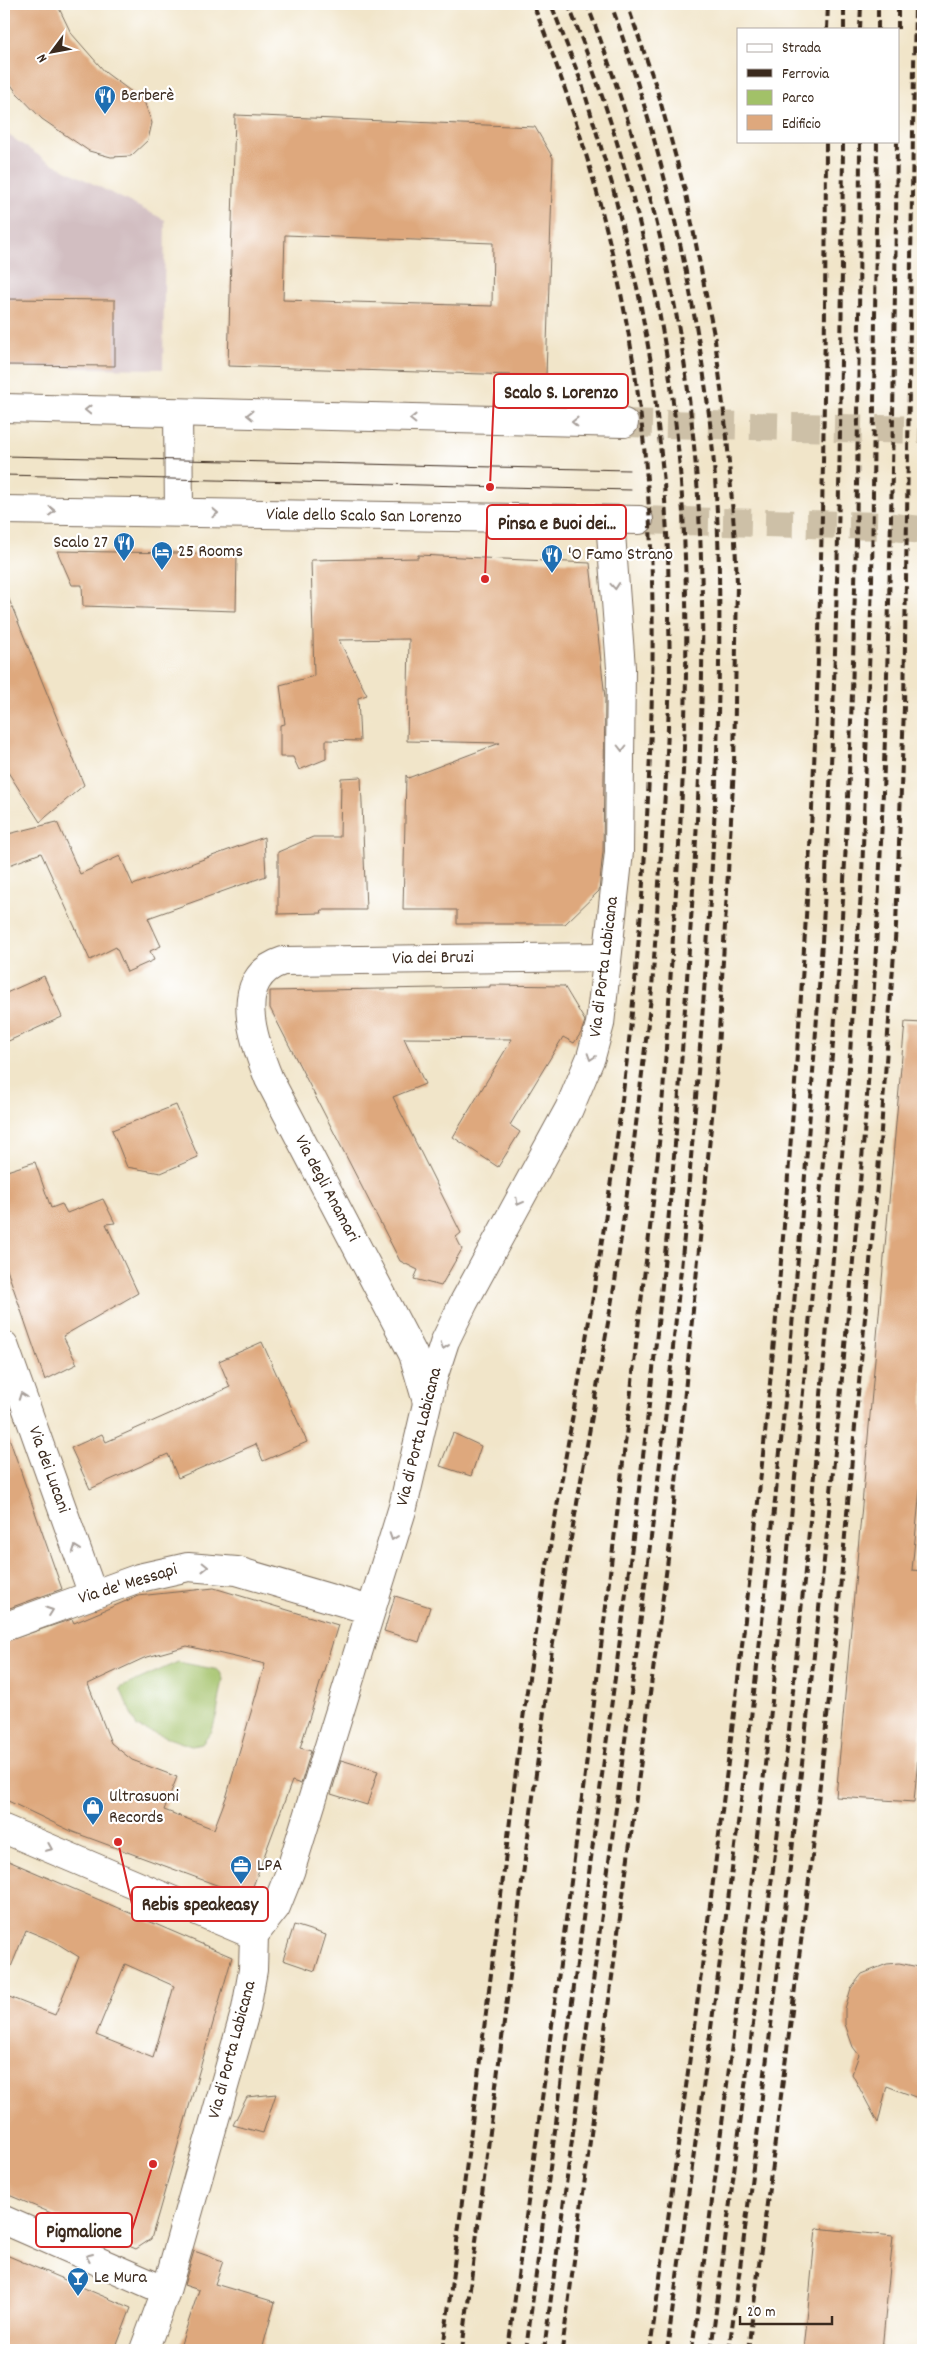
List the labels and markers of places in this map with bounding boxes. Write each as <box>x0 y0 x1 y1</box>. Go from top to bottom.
restaurant icon: Berberè <box>93 84 117 115</box>
place label: Berberè <box>121 84 175 109</box>
callout: Scalo S. Lorenzo <box>494 374 628 408</box>
callout: Pinsa e Buoi dei... <box>487 505 626 539</box>
place label: Scalo 27 <box>53 531 108 556</box>
restaurant icon: Scalo 27 <box>112 531 136 562</box>
hotel icon: 25 Rooms <box>150 540 174 571</box>
place label: 25 Rooms <box>178 540 243 565</box>
restaurant icon: 'O Famo Strano <box>540 543 564 574</box>
place label: 'O Famo Strano <box>568 543 673 568</box>
place label: Ultrasuoni Records <box>109 1785 179 1831</box>
shop icon: Ultrasuoni Records <box>81 1795 105 1826</box>
office icon: LPA <box>229 1854 253 1885</box>
place label: LPA <box>257 1854 283 1879</box>
callout: Rebis speakeasy <box>132 1887 268 1921</box>
callout: Pigmalione <box>36 2213 132 2247</box>
bar icon: Le Mura <box>66 2266 90 2297</box>
place label: Le Mura <box>94 2266 147 2291</box>

